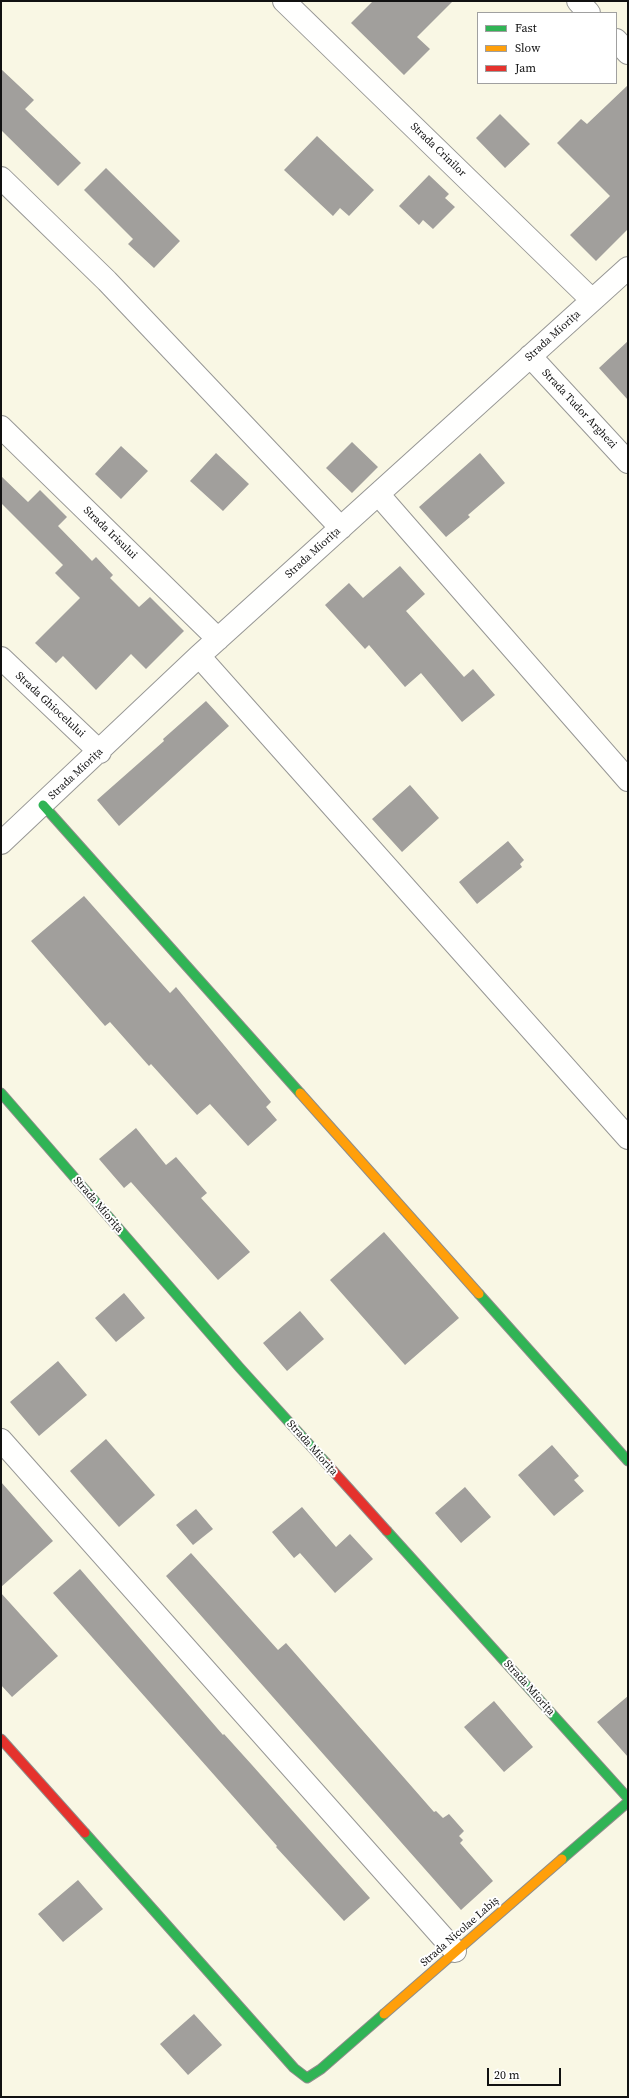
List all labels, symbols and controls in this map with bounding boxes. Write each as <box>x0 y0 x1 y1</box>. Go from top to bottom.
legend <box>477 12 617 84</box>
text: Fast <box>515 20 537 36</box>
text: Slow <box>515 40 540 56</box>
text: Jam <box>515 60 536 76</box>
street label: Strada Crinilor <box>407 120 469 180</box>
street label: Strada Miorița <box>523 308 583 364</box>
street label: Strada Tudor Arghezi <box>539 367 619 451</box>
street label: Strada Irisului <box>80 504 140 562</box>
street label: Strada Miorița <box>283 525 343 581</box>
street label: Strada Ghiocelului <box>12 669 88 741</box>
street label: Strada Miorița <box>46 745 106 803</box>
street label: Strada Miorița <box>70 1174 126 1236</box>
street label: Strada Miorița <box>284 1418 340 1478</box>
street label: Strada Miorița <box>501 1658 557 1718</box>
street label: Strada Nicolae Labiș <box>418 1894 502 1970</box>
scale bar <box>489 2060 563 2086</box>
text: 20 m <box>494 2067 520 2083</box>

